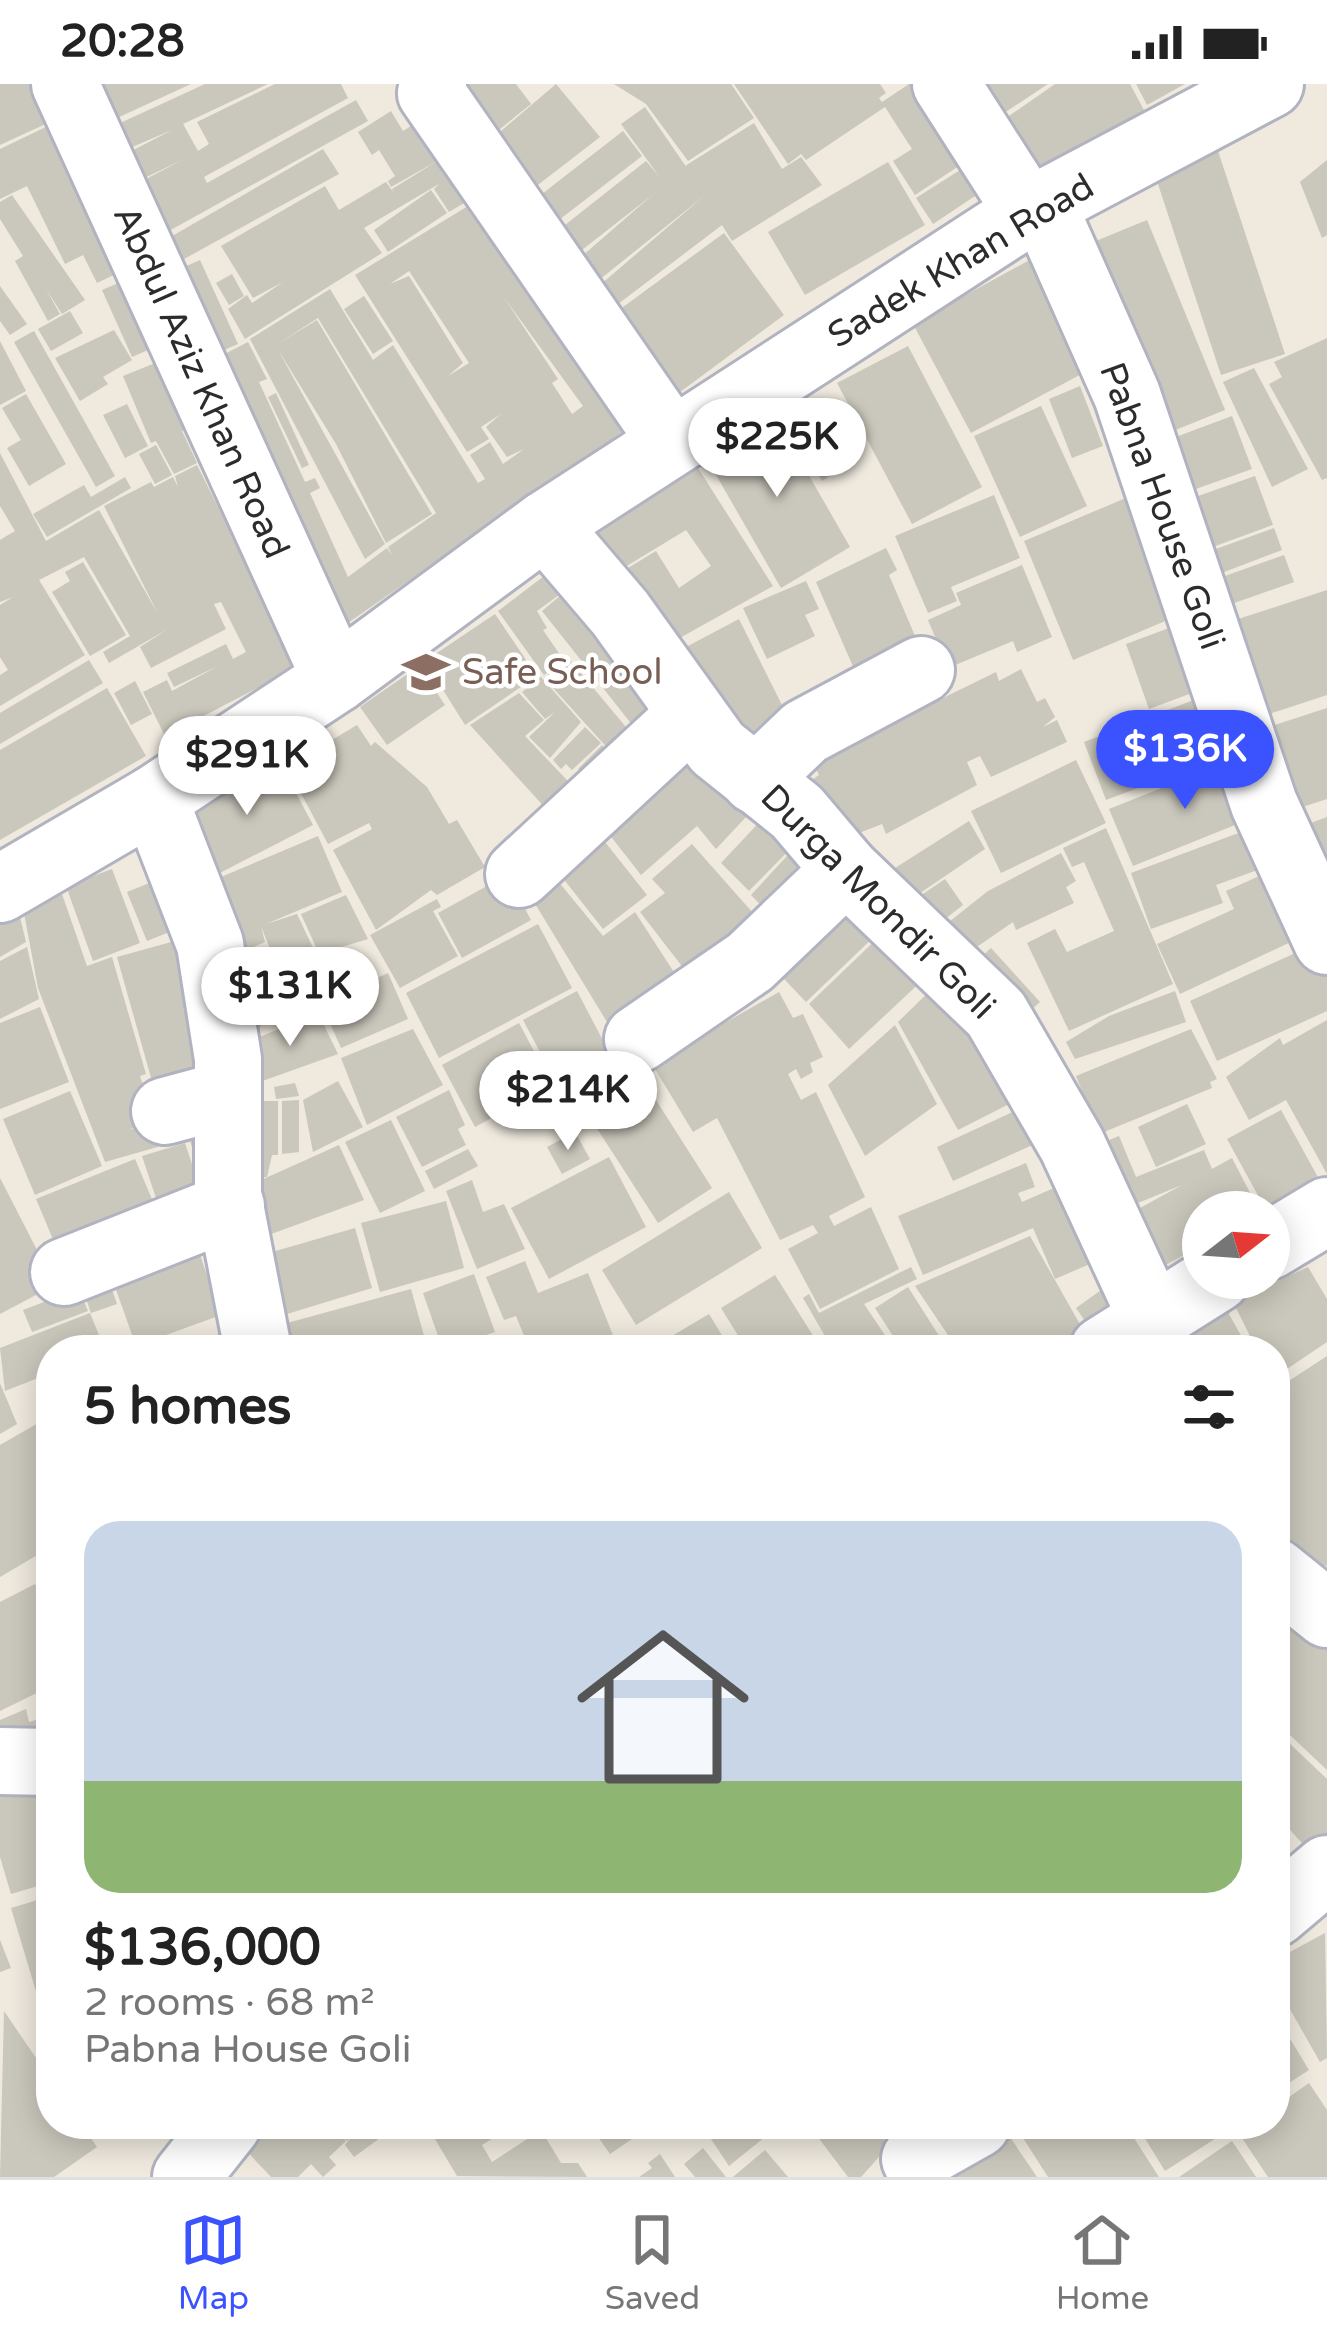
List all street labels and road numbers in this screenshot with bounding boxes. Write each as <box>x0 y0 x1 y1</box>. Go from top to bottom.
street label: Sadek Khan Road <box>820 165 1102 357</box>
street label: Abdul Aziz Khan Road <box>104 199 298 565</box>
street label: Pabna House Goli <box>1090 357 1234 655</box>
street label: Durga Mondir Goli <box>752 776 1004 1028</box>

